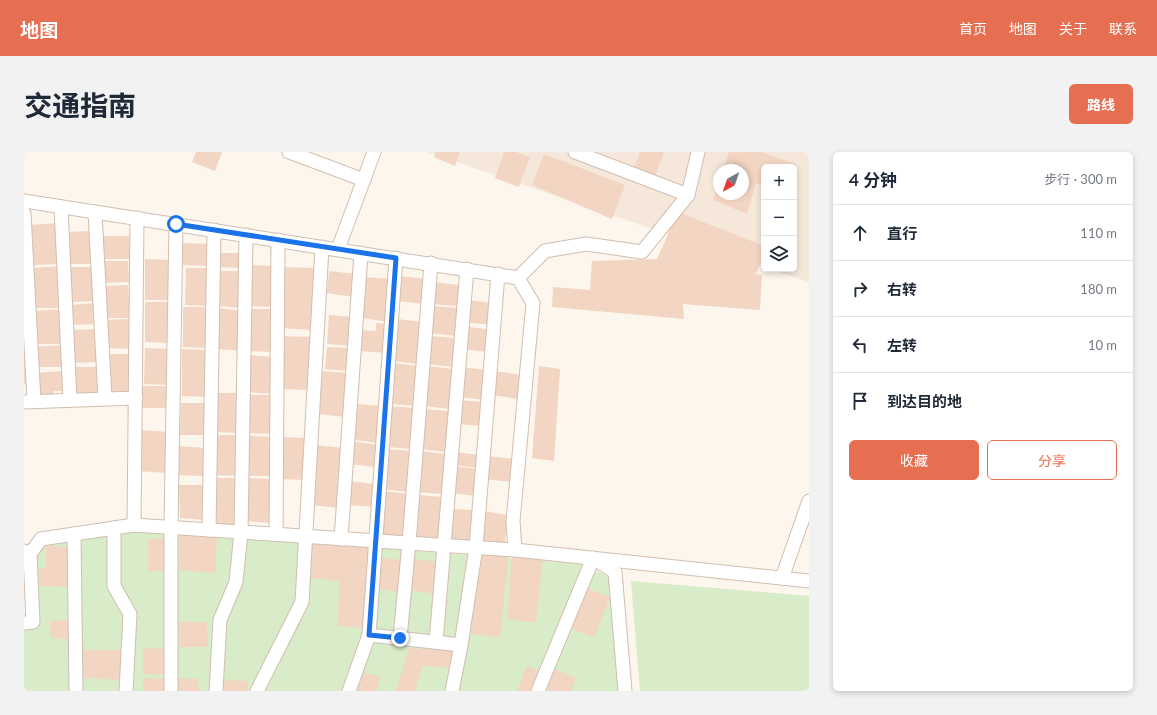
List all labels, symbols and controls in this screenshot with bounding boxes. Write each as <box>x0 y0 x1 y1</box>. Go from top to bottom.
text: 地图 <box>20 18 58 41</box>
text: 首页 <box>959 20 987 37</box>
text: 地图 <box>1009 20 1037 37</box>
text: 关于 <box>1059 20 1087 37</box>
text: 联系 <box>1109 20 1137 37</box>
button: 路线 <box>1069 84 1133 124</box>
text: 交通指南 <box>24 88 136 122</box>
north arrow <box>713 164 749 200</box>
map controls <box>761 164 797 272</box>
button: + <box>761 164 797 200</box>
text: 4 分钟 <box>849 169 897 190</box>
text: 步行 · 300 m <box>1044 171 1117 187</box>
button: − <box>761 200 797 236</box>
route start <box>167 215 185 233</box>
icon: ahead <box>849 222 871 244</box>
text: 直行 <box>887 224 917 242</box>
text: 110 m <box>1080 225 1117 241</box>
button: layers <box>761 236 797 272</box>
icon: right <box>849 278 871 300</box>
text: 右转 <box>887 280 917 298</box>
text: 180 m <box>1080 281 1117 297</box>
icon: left <box>849 334 871 356</box>
text: 左转 <box>887 336 917 354</box>
text: 10 m <box>1088 337 1117 353</box>
icon: arrive <box>849 390 871 412</box>
text: 到达目的地 <box>887 392 962 410</box>
button: 收藏 <box>849 440 979 480</box>
button: 分享 <box>987 440 1117 480</box>
route end <box>391 629 409 647</box>

